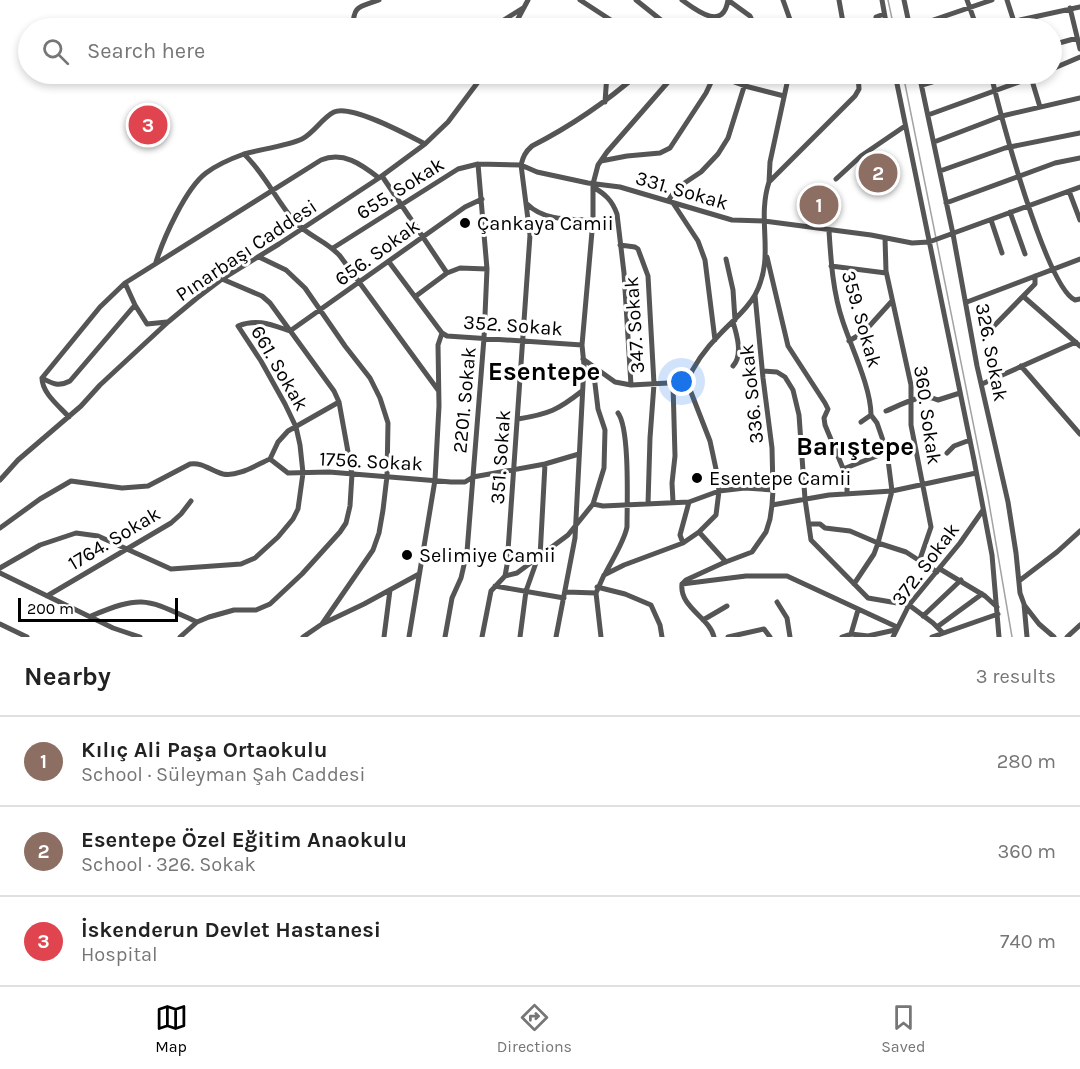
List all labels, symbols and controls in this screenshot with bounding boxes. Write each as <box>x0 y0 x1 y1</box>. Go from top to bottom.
search box <box>18 18 1062 84</box>
icon: search <box>39 35 72 68</box>
text: Search here <box>87 38 205 64</box>
pin: 3 <box>128 102 168 148</box>
pin: 2 <box>858 150 898 195</box>
street label: 655. Sokak <box>352 152 448 224</box>
street label: 331. Sokak <box>633 166 731 215</box>
pin: 1 <box>800 182 838 228</box>
street label: Pınarbaşı Caddesi <box>171 195 321 306</box>
place label: Çankaya Camii <box>477 212 614 235</box>
street label: 656. Sokak <box>330 214 424 291</box>
marker: Çankaya Camii <box>458 216 472 230</box>
street label: 359. Sokak <box>837 268 886 370</box>
street label: 347. Sokak <box>620 276 649 374</box>
street label: 326. Sokak <box>971 301 1012 403</box>
street label: 352. Sokak <box>462 311 563 340</box>
street label: 661. Sokak <box>246 322 313 415</box>
street label: 336. Sokak <box>735 343 768 445</box>
street label: 2201. Sokak <box>448 346 481 454</box>
district label: Esentepe <box>488 356 600 387</box>
street label: 360. Sokak <box>909 364 946 466</box>
your location <box>667 367 696 396</box>
street label: 351. Sokak <box>486 409 515 505</box>
district label: Barıştepe <box>796 431 914 462</box>
street label: 1756. Sokak <box>319 447 423 476</box>
place label: Esentepe Camii <box>709 467 852 490</box>
marker: Esentepe Camii <box>690 471 704 485</box>
street label: 1764. Sokak <box>64 502 165 575</box>
street label: 372. Sokak <box>887 518 964 610</box>
place label: Selimiye Camii <box>419 544 556 567</box>
marker: Selimiye Camii <box>400 548 414 562</box>
scale bar <box>18 595 178 622</box>
text: 200 m <box>27 599 74 618</box>
text: Nearby <box>24 661 111 692</box>
text: 3 results <box>976 665 1056 688</box>
text: Kılıç Ali Paşa Ortaokulu <box>81 737 328 763</box>
text: 1 <box>40 750 47 773</box>
text: 280 m <box>997 750 1056 773</box>
text: School · Süleyman Şah Caddesi <box>81 763 366 786</box>
text: Esentepe Özel Eğitim Anaokulu <box>81 827 407 853</box>
text: 2 <box>37 840 50 863</box>
text: 360 m <box>997 840 1056 863</box>
text: School · 326. Sokak <box>81 853 256 876</box>
text: İskenderun Devlet Hastanesi <box>81 917 381 943</box>
text: 3 <box>37 930 50 953</box>
text: 740 m <box>1000 930 1056 953</box>
text: Hospital <box>81 943 158 966</box>
tab: Map <box>155 1001 188 1056</box>
tab: Directions <box>497 1001 572 1056</box>
tab: Saved <box>881 1001 925 1056</box>

